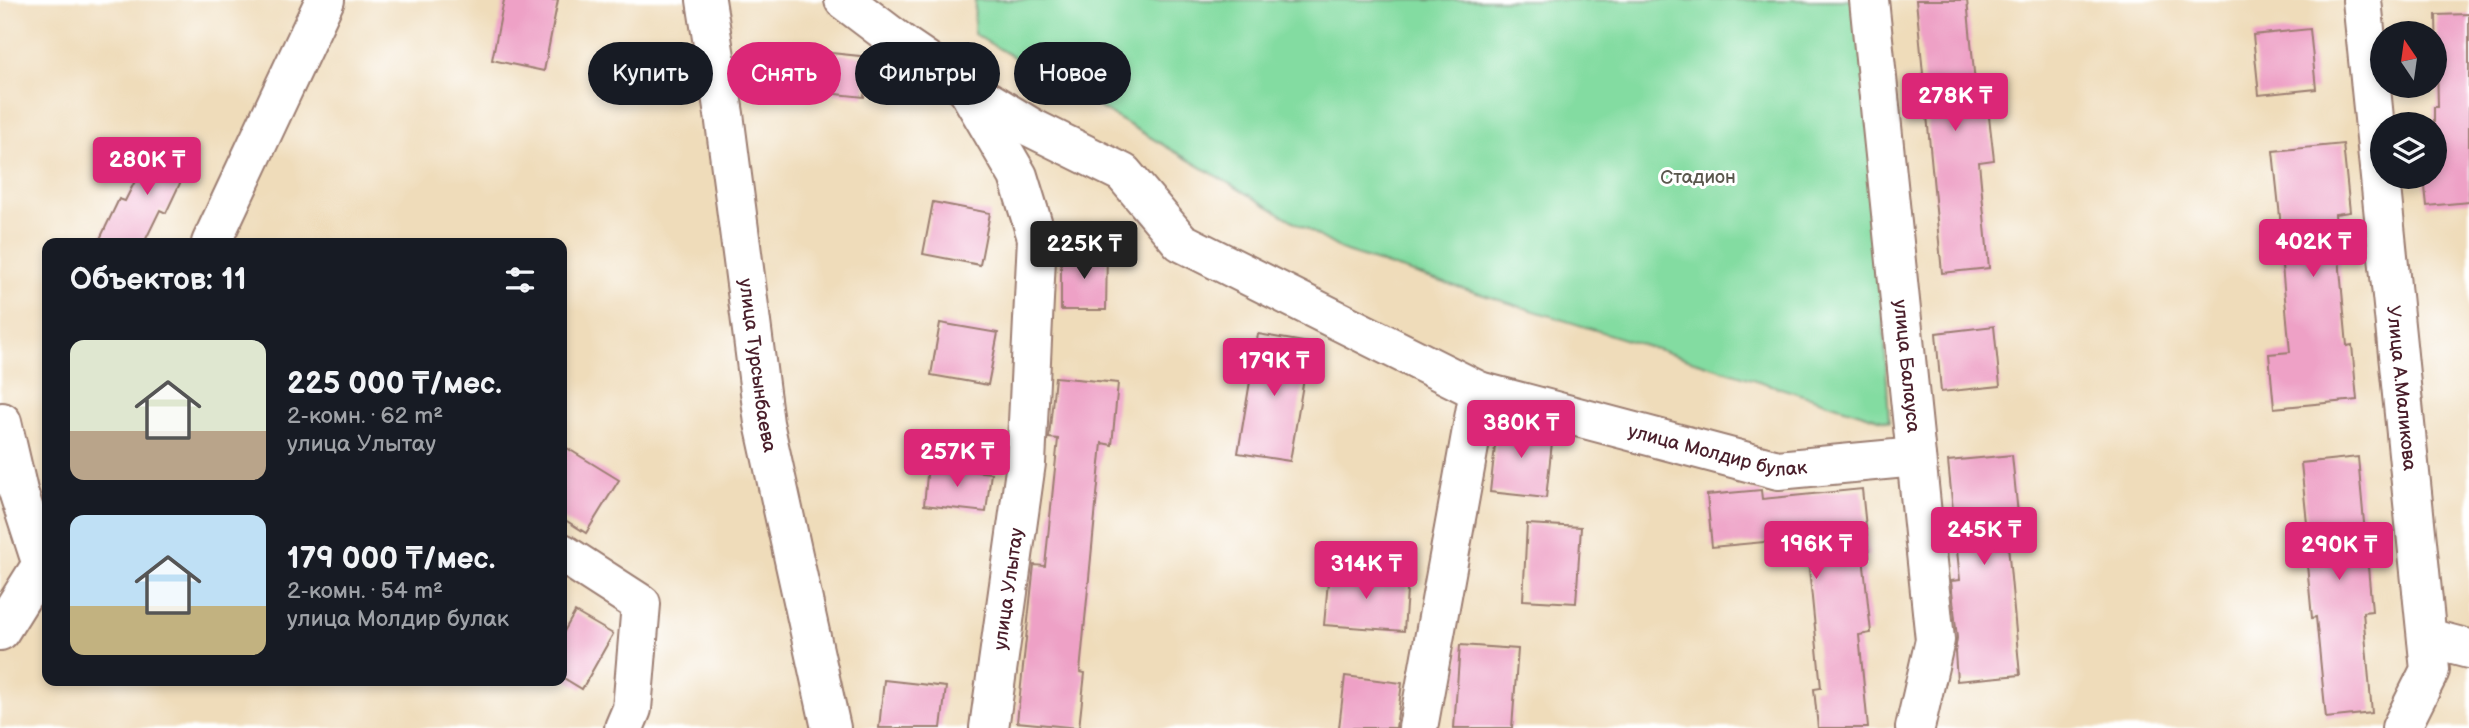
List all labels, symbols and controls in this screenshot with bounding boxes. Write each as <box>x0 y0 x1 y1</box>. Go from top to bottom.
north arrow <box>2370 21 2446 98</box>
map controls <box>2370 21 2447 189</box>
chip: Купить <box>588 42 713 105</box>
chip: Снять <box>727 42 841 105</box>
chip: Фильтры <box>855 42 1000 105</box>
chip: Новое <box>1014 42 1131 105</box>
pin: 278K ₸ <box>1898 74 2012 133</box>
text: 278K ₸ <box>1918 82 1992 110</box>
button: layers <box>2370 112 2447 189</box>
pin: 280K ₸ <box>90 138 204 197</box>
text: 280K ₸ <box>109 146 185 174</box>
park label: Стадион <box>1660 166 1736 189</box>
pin: 402K ₸ <box>2256 219 2370 279</box>
pin: 225K ₸ <box>1027 222 1141 281</box>
text: 402K ₸ <box>2275 228 2351 256</box>
text: 225K ₸ <box>1046 230 1122 258</box>
icon: filters <box>501 261 539 299</box>
text: Объектов: 11 <box>70 262 247 298</box>
street label: улица Турсынбаева <box>734 277 782 455</box>
street label: улица Балауса <box>1888 298 1925 434</box>
street label: Улица А.Маликова <box>2382 304 2421 472</box>
pin: 179K ₸ <box>1217 338 1331 398</box>
text: 179K ₸ <box>1239 347 1309 375</box>
text: 225 000 ₸/мес. <box>287 366 502 402</box>
icon: home <box>126 368 210 452</box>
pin: 380K ₸ <box>1464 400 1578 460</box>
text: 2-комн. · 62 m² <box>287 402 443 430</box>
text: 380K ₸ <box>1483 409 1559 437</box>
street label: улица Молдир булак <box>1626 419 1808 482</box>
text: улица Улытау <box>287 430 436 458</box>
pin: 257K ₸ <box>900 430 1014 489</box>
text: 257K ₸ <box>920 438 994 466</box>
pin: 245K ₸ <box>1927 508 2041 567</box>
text: 245K ₸ <box>1947 516 2021 544</box>
pin: 196K ₸ <box>1759 522 1873 581</box>
pin: 290K ₸ <box>2282 522 2396 582</box>
street label: улица Улытау <box>989 526 1029 652</box>
text: 196K ₸ <box>1780 530 1852 558</box>
text: 290K ₸ <box>2301 531 2377 559</box>
text: 179 000 ₸/мес. <box>287 541 495 577</box>
pin: 314K ₸ <box>1309 542 1423 601</box>
icon: home <box>126 543 210 627</box>
text: 314K ₸ <box>1330 550 1402 578</box>
text: 2-комн. · 54 m² <box>287 577 443 605</box>
text: улица Молдир булак <box>287 605 509 633</box>

